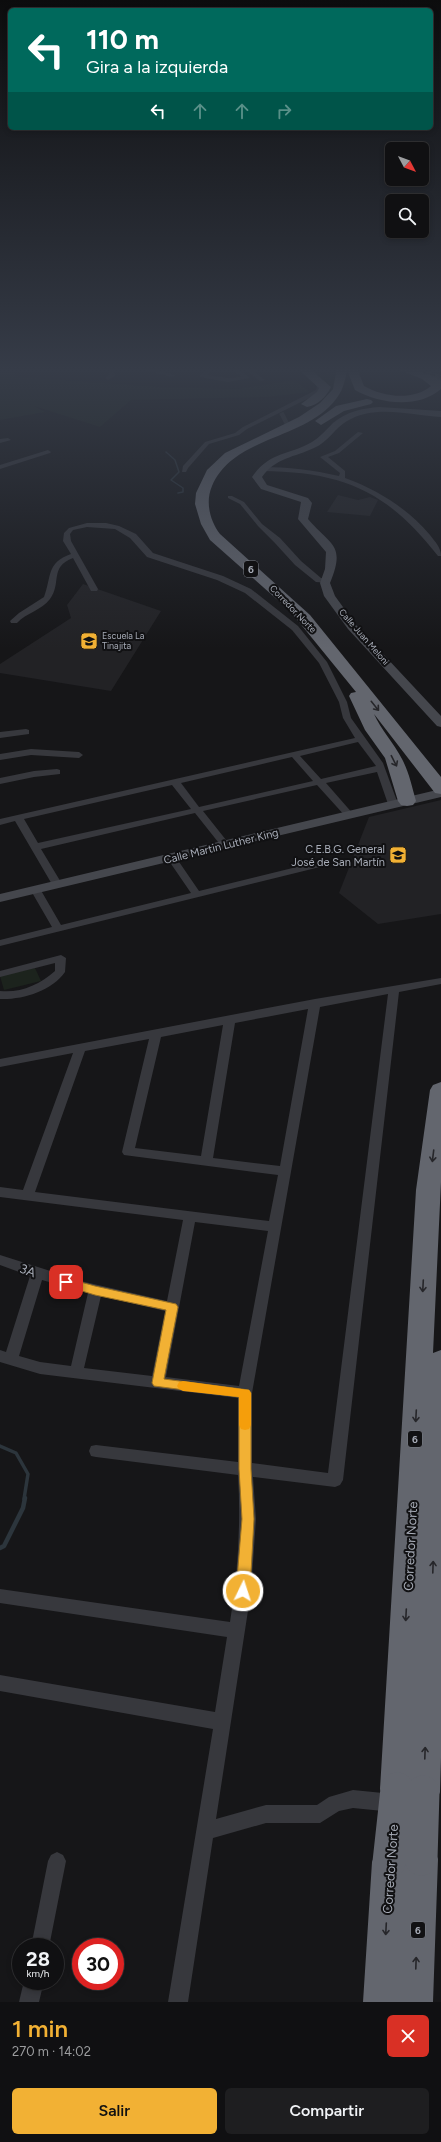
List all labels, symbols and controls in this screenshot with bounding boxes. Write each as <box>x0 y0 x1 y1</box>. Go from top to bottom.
text: 110 m <box>86 22 159 56</box>
icon: left <box>20 24 72 76</box>
text: Gira a la izquierda <box>86 56 228 78</box>
icon: left <box>147 100 169 122</box>
icon: ahead <box>189 100 211 122</box>
icon: ahead <box>231 100 253 122</box>
icon: right <box>273 100 295 122</box>
north arrow <box>385 142 429 186</box>
map controls <box>385 142 429 238</box>
button: search <box>385 194 429 238</box>
road number: 6 <box>244 561 258 577</box>
street label: Corredor Norte <box>268 583 319 635</box>
street label: Calle Juan Meloni <box>337 606 392 667</box>
place label: Escuela La Tinajita <box>102 630 145 651</box>
school or university icon: Escuela La Tinajita <box>79 631 99 651</box>
one-way arrow <box>370 700 379 711</box>
one-way arrow <box>390 755 398 767</box>
street label: Calle Martin Luther King <box>162 826 280 867</box>
place label: C.E.B.G. General José de San Martín <box>291 843 385 869</box>
school or university icon: C.E.B.G. General José de San Martín <box>388 845 408 865</box>
one-way arrow <box>429 1149 437 1162</box>
street label: 3A <box>18 1261 38 1280</box>
pin <box>49 1265 83 1299</box>
icon: arrive <box>55 1271 77 1293</box>
one-way arrow <box>420 1279 427 1292</box>
one-way arrow <box>413 1409 420 1422</box>
road number: 6 <box>408 1431 422 1447</box>
street label: Corredor Norte <box>401 1501 420 1591</box>
one-way arrow <box>429 1561 436 1574</box>
position arrow <box>222 1570 264 1612</box>
one-way arrow <box>402 1608 410 1621</box>
one-way arrow <box>421 1747 429 1760</box>
street label: Corredor Norte <box>380 1824 401 1914</box>
one-way arrow <box>382 1922 390 1935</box>
road number: 6 <box>411 1922 425 1938</box>
speed limit sign: 30 <box>72 1938 124 1990</box>
text: 28 <box>26 1947 50 1971</box>
one-way arrow <box>412 1957 420 1970</box>
text: km/h <box>27 1967 49 1980</box>
text: 1 min <box>12 2014 68 2043</box>
button: close <box>387 2015 429 2057</box>
text: 270 m · 14:02 <box>12 2044 91 2059</box>
button: Salir <box>12 2088 217 2134</box>
button: Compartir <box>225 2088 429 2134</box>

